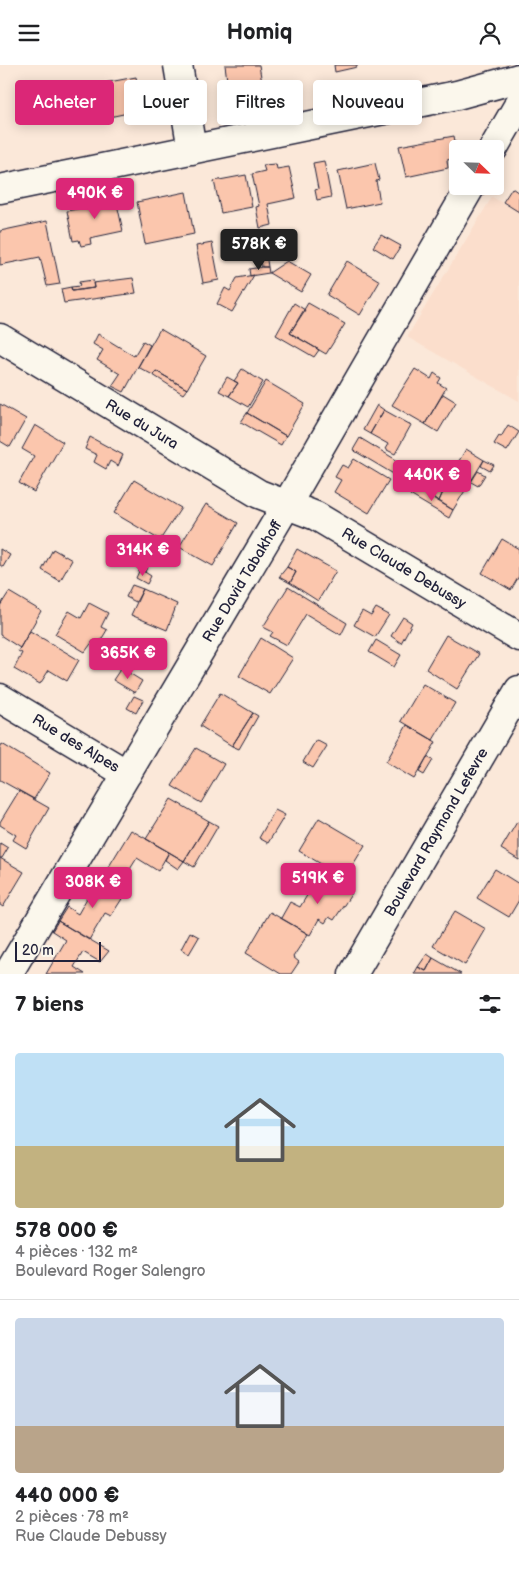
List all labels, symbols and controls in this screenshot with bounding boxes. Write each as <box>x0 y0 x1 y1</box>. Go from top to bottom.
icon: menu <box>15 19 43 47</box>
text: Homiq <box>227 19 292 46</box>
icon: person <box>476 19 504 47</box>
chip: Acheter <box>15 80 114 125</box>
chip: Louer <box>124 80 207 125</box>
chip: Filtres <box>217 80 303 125</box>
chip: Nouveau <box>313 80 422 125</box>
north arrow <box>449 140 504 195</box>
map controls <box>449 140 504 195</box>
pin: 490K € <box>54 177 136 220</box>
text: 490K € <box>67 184 123 203</box>
pin: 578K € <box>218 229 300 271</box>
text: 578K € <box>232 235 286 254</box>
street label: Rue du Jura <box>102 395 182 454</box>
pin: 440K € <box>391 459 473 502</box>
text: 440K € <box>404 466 460 485</box>
street label: Rue David Tabakhoff <box>198 517 286 646</box>
street label: Rue Claude Debussy <box>338 524 470 613</box>
pin: 314K € <box>102 535 184 577</box>
text: 314K € <box>117 541 169 560</box>
pin: 365K € <box>87 637 169 680</box>
text: 365K € <box>100 644 156 663</box>
street label: Rue des Alpes <box>29 710 123 777</box>
street label: Boulevard Raymond Lefevre <box>380 745 493 920</box>
pin: 519K € <box>277 863 359 905</box>
pin: 308K € <box>52 867 134 909</box>
text: 519K € <box>292 869 344 888</box>
text: 308K € <box>65 873 121 892</box>
scale bar <box>15 939 101 962</box>
text: 20 m <box>22 942 54 959</box>
icon: filters <box>476 990 504 1018</box>
text: 7 biens <box>15 992 84 1017</box>
icon: home <box>215 1085 305 1175</box>
text: 578 000 € <box>15 1218 118 1243</box>
text: 4 pièces · 132 m² <box>15 1243 138 1262</box>
text: Boulevard Roger Salengro <box>15 1262 206 1281</box>
icon: home <box>215 1351 305 1441</box>
text: 440 000 € <box>15 1483 119 1508</box>
text: 2 pièces · 78 m² <box>15 1508 129 1527</box>
text: Rue Claude Debussy <box>15 1527 167 1546</box>

